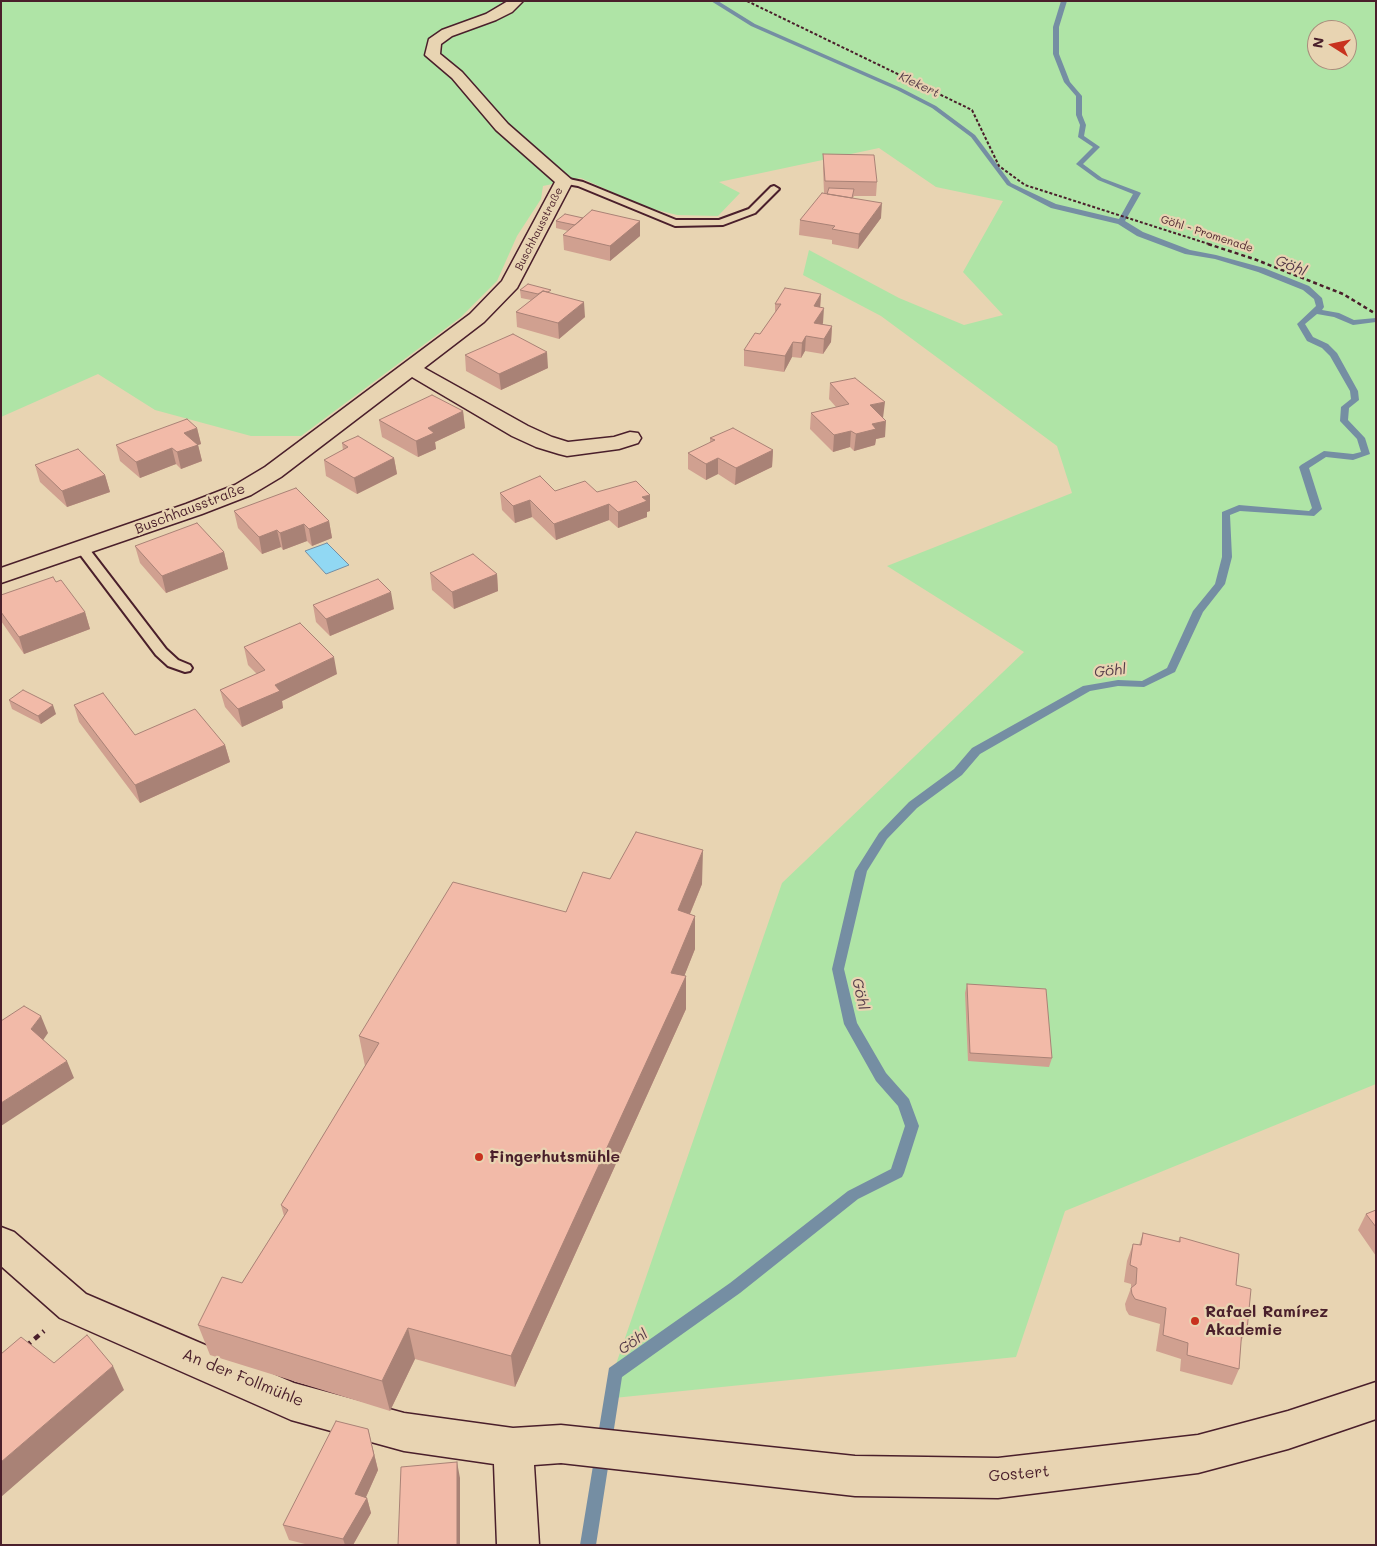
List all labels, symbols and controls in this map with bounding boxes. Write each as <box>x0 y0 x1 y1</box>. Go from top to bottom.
north arrow <box>1307 20 1357 70</box>
text: N <box>1307 36 1328 49</box>
water label: Klekert <box>897 69 941 101</box>
street label: Buschhausstraße <box>512 185 566 273</box>
street label: Göhl - Promenade <box>1159 213 1255 255</box>
water label: Göhl <box>1273 251 1309 281</box>
street label: Buschhausstraße <box>133 480 247 538</box>
water label: Göhl <box>1093 660 1127 682</box>
water label: Göhl <box>848 976 872 1012</box>
place label: Fingerhutsmühle <box>489 1147 620 1167</box>
marker: Fingerhutsmühle <box>473 1151 485 1163</box>
place label: Rafael Ramírez Akademie <box>1205 1302 1328 1340</box>
marker: Rafael Ramírez Akademie <box>1189 1315 1201 1327</box>
water label: Göhl <box>615 1325 651 1359</box>
street label: An der Follmühle <box>180 1345 306 1411</box>
street label: Gostert <box>988 1462 1050 1486</box>

